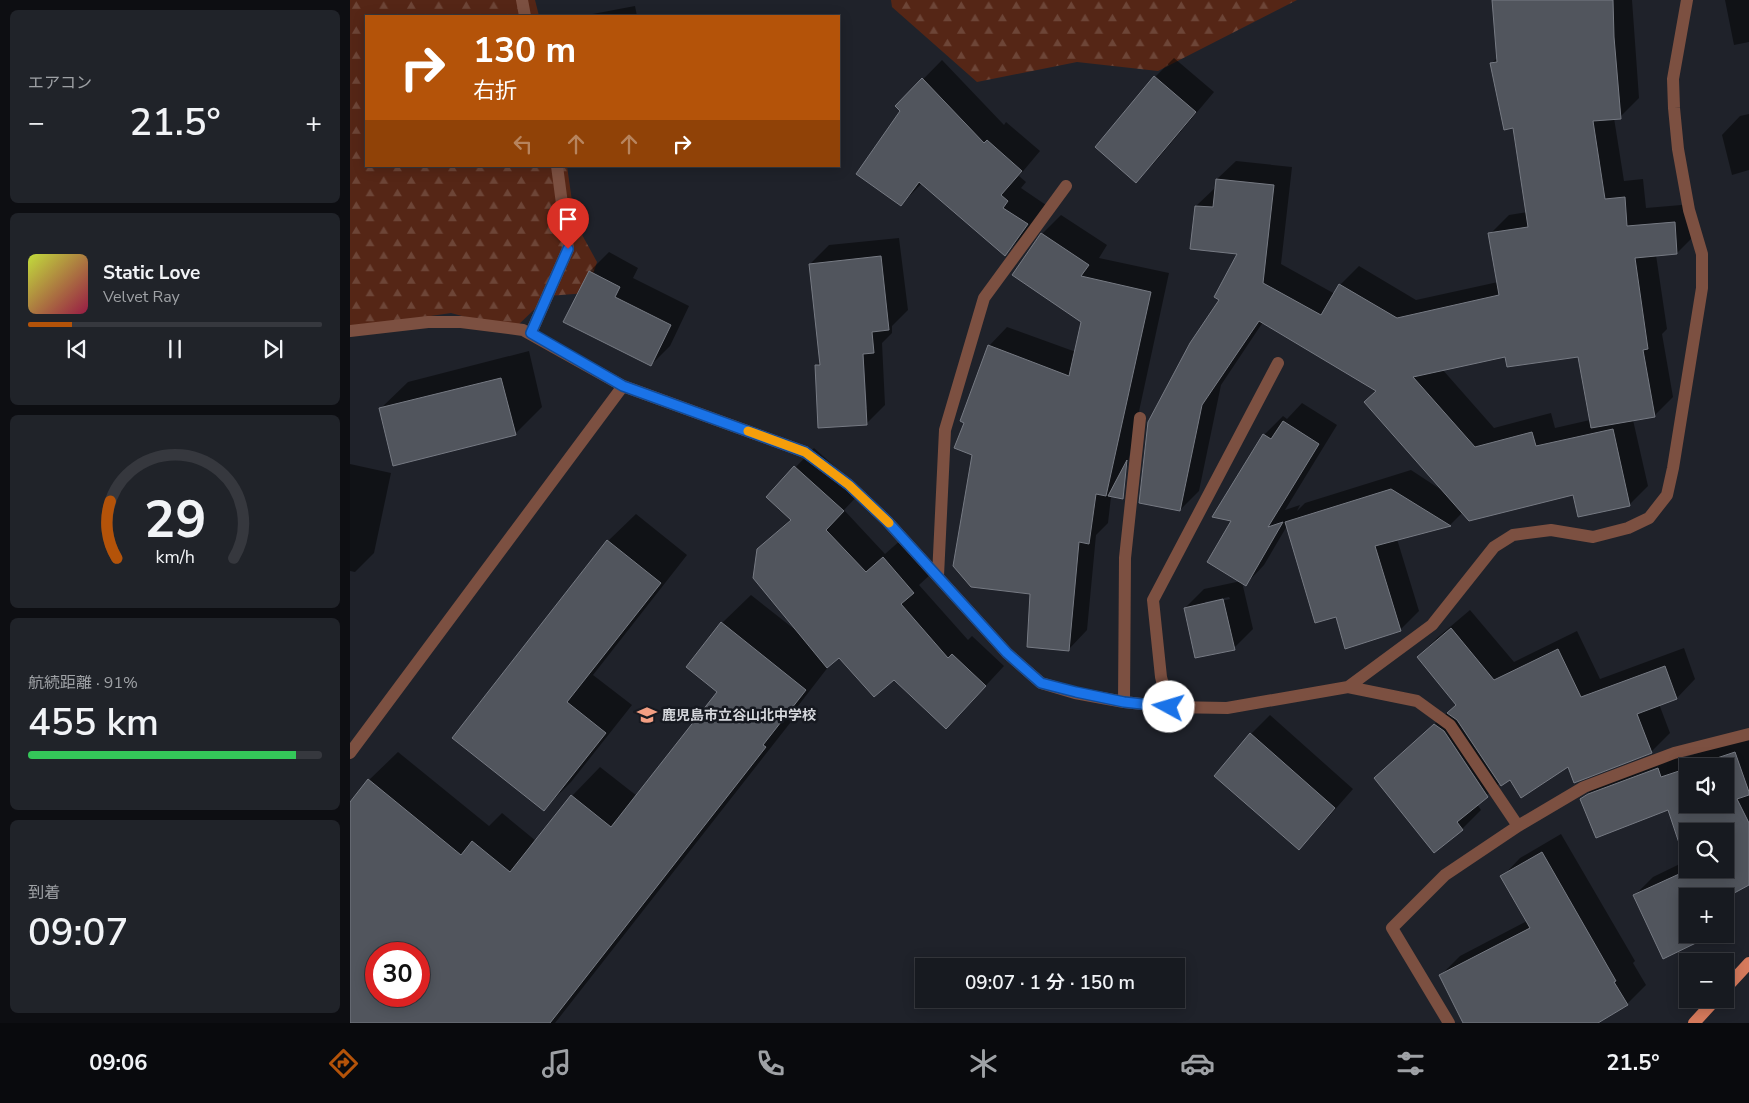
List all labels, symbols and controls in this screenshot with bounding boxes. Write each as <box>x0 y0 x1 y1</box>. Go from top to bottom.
text: 130 m <box>473 27 576 74</box>
icon: right <box>390 35 455 100</box>
text: エアコン <box>28 72 92 94</box>
text: 右折 <box>473 76 517 106</box>
text: 21.5° <box>129 97 221 148</box>
text: − <box>28 104 45 142</box>
text: + <box>305 104 322 142</box>
icon: left <box>509 130 537 158</box>
icon: ahead <box>562 130 590 158</box>
icon: ahead <box>615 130 643 158</box>
icon: right <box>668 130 696 158</box>
pin <box>547 198 589 249</box>
icon: arrive <box>554 205 582 233</box>
text: Static Love <box>103 260 200 286</box>
text: Velvet Ray <box>103 286 180 308</box>
icon: previous <box>63 335 91 363</box>
icon: pause <box>161 335 189 363</box>
icon: next <box>259 335 287 363</box>
text: 29 <box>144 484 206 555</box>
text: km/h <box>155 545 195 569</box>
text: 航続距離 · 91% <box>28 672 138 694</box>
position arrow <box>1142 680 1194 732</box>
text: 455 km <box>28 697 159 748</box>
school or university icon: 鹿児島市立谷山北中学校 <box>636 704 658 726</box>
place label: 鹿児島市立谷山北中学校 <box>662 706 816 725</box>
map controls <box>1679 758 1734 1008</box>
button: sound <box>1679 758 1734 813</box>
button: search <box>1679 823 1734 878</box>
text: 到着 <box>28 882 60 904</box>
button: + <box>1679 888 1734 943</box>
text: 09:07 <box>28 907 128 958</box>
speed limit sign: 30 <box>365 942 430 1007</box>
button: − <box>1679 953 1734 1008</box>
text: 09:07 · 1 分 · 150 m <box>965 970 1135 996</box>
icon: directions <box>326 1046 361 1081</box>
icon: music <box>539 1046 574 1081</box>
icon: phone <box>753 1046 788 1081</box>
icon: climate <box>966 1046 1001 1081</box>
icon: car <box>1180 1046 1215 1081</box>
icon: filters <box>1393 1046 1428 1081</box>
text: 09:06 <box>89 1048 147 1078</box>
text: 21.5° <box>1606 1048 1660 1078</box>

